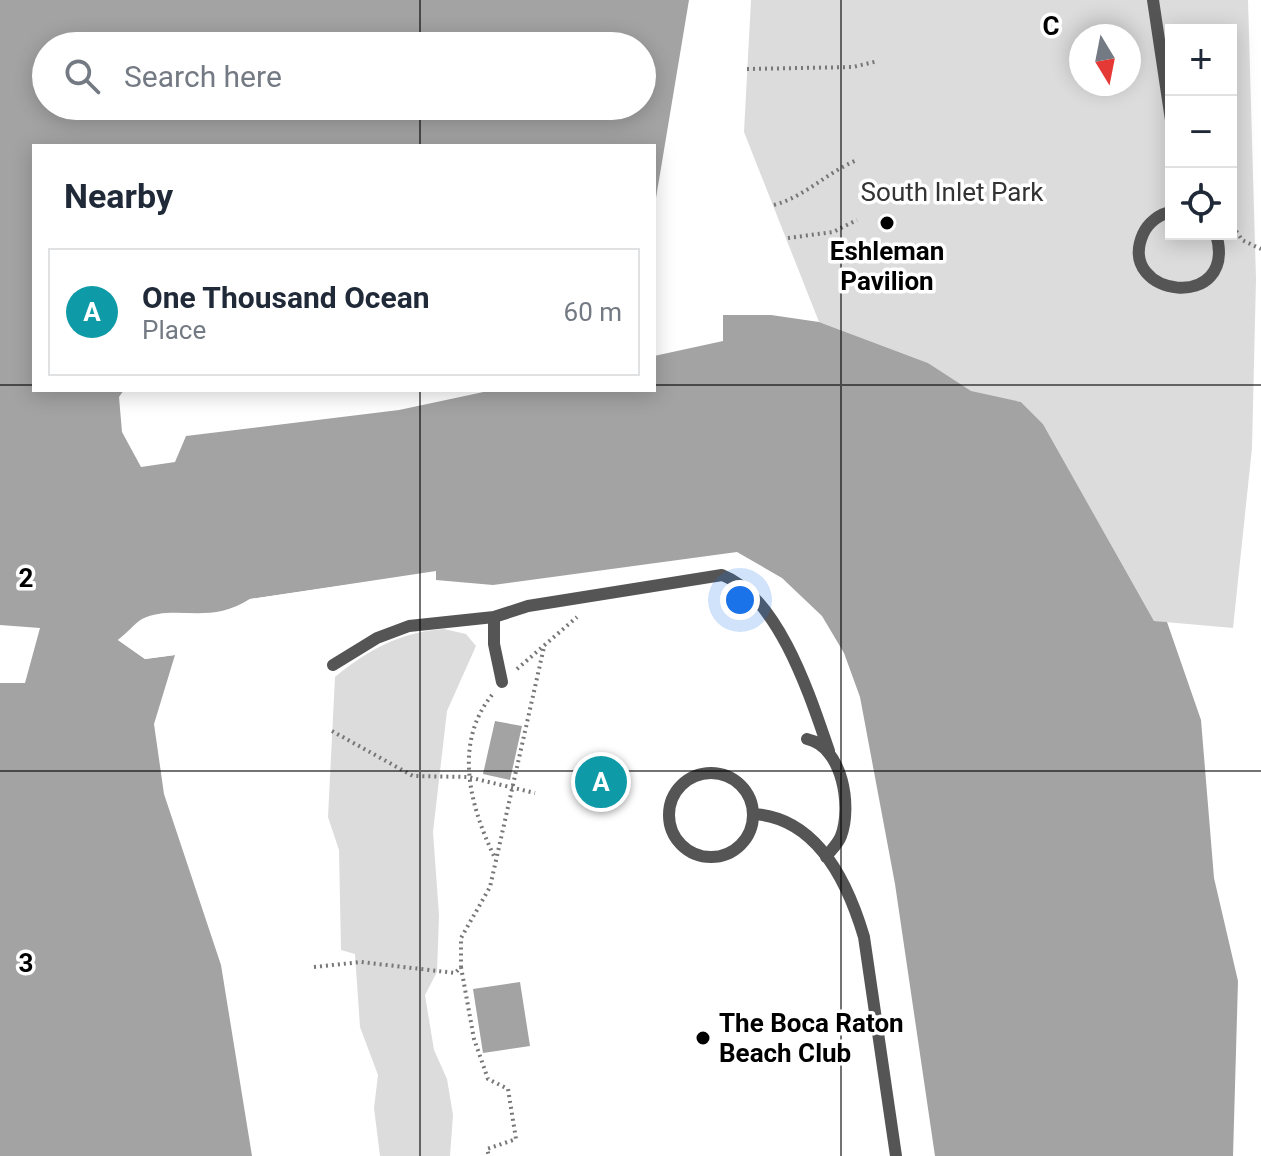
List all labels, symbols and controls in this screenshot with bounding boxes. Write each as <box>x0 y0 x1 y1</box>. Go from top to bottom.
text: C <box>1042 11 1060 41</box>
north arrow <box>1069 24 1141 96</box>
map controls <box>1165 24 1237 240</box>
button: + <box>1165 24 1237 96</box>
search box <box>32 32 656 120</box>
icon: search <box>60 54 104 98</box>
text: Search here <box>124 59 282 94</box>
button: − <box>1165 96 1237 168</box>
button: locate <box>1165 168 1237 240</box>
text: Nearby <box>64 176 173 216</box>
park label: South Inlet Park <box>861 177 1044 207</box>
marker: Eshleman Pavilion <box>878 214 896 232</box>
place label: Eshleman Pavilion <box>830 236 944 296</box>
text: One Thousand Ocean <box>142 280 430 315</box>
text: A <box>83 297 101 327</box>
text: 60 m <box>564 297 622 327</box>
text: Place <box>142 315 206 345</box>
text: 2 <box>19 563 33 593</box>
your location <box>720 580 760 620</box>
pin: A <box>575 752 627 812</box>
text: 3 <box>19 948 33 978</box>
place label: The Boca Raton Beach Club <box>719 1008 904 1068</box>
marker: The Boca Raton Beach Club <box>694 1029 712 1047</box>

